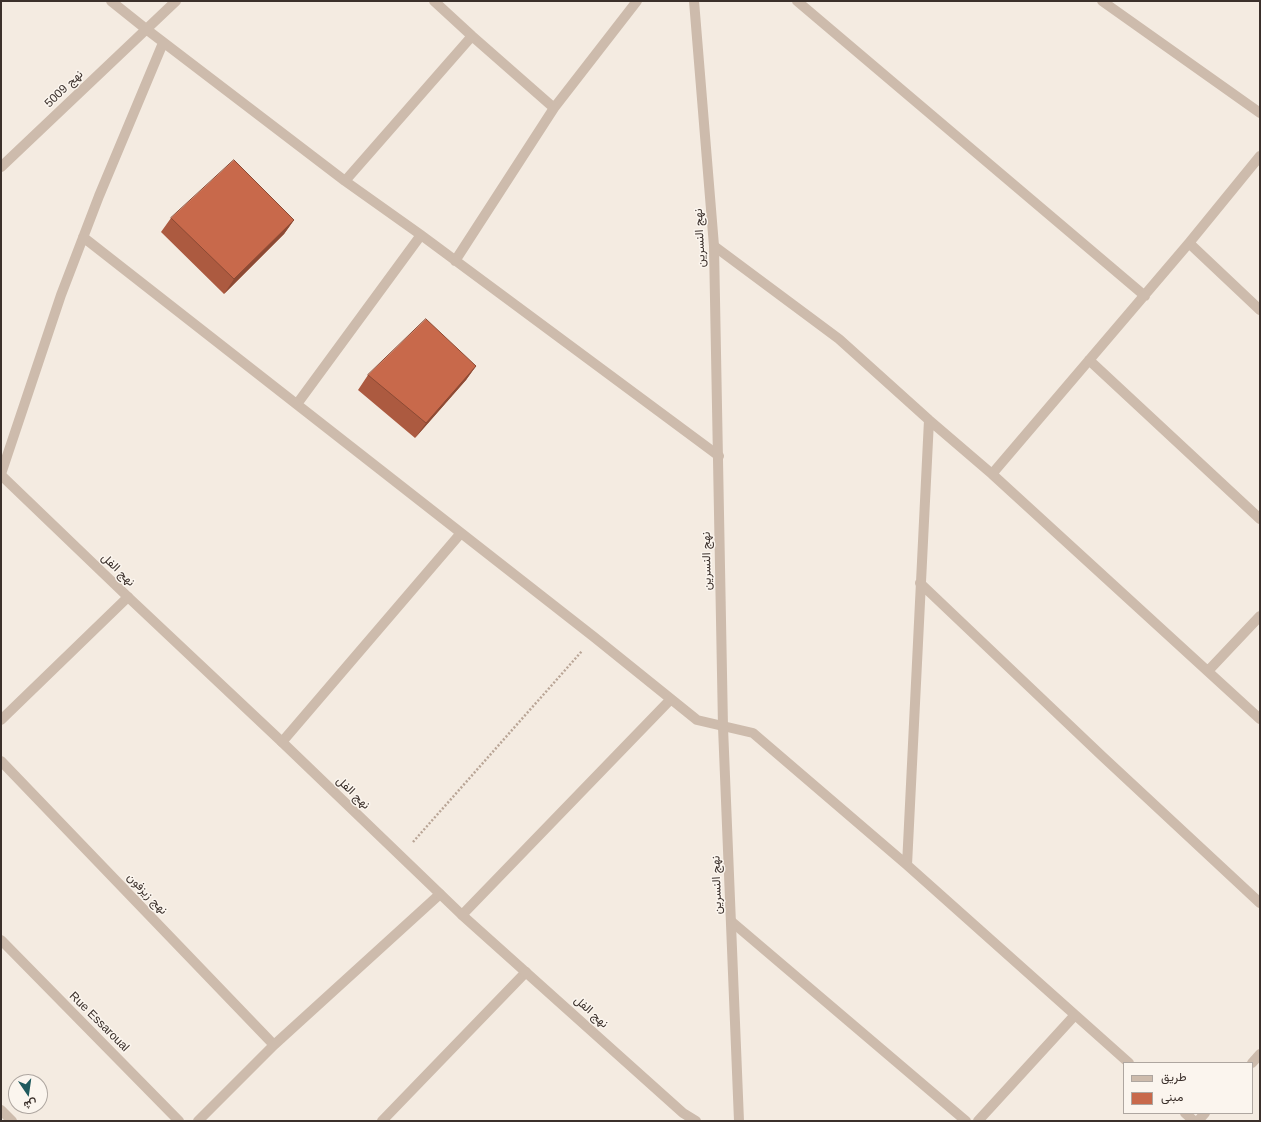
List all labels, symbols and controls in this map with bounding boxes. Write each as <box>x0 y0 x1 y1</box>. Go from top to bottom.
street label: نهج 5009 <box>42 67 86 111</box>
street label: نهج النسرين <box>691 208 709 268</box>
street label: نهج النسرين <box>699 531 715 591</box>
street label: نهج الفل <box>98 550 138 590</box>
street label: نهج الفل <box>333 773 373 813</box>
street label: نهج النسرين <box>709 855 725 915</box>
street label: نهج زيزفون <box>124 870 170 918</box>
street label: Rue Essaroual <box>66 989 132 1055</box>
street label: نهج الفل <box>571 993 611 1031</box>
legend <box>1123 1062 1253 1114</box>
text: طريق <box>1161 1070 1186 1084</box>
north arrow <box>8 1074 48 1114</box>
text: مبنى <box>1161 1090 1183 1104</box>
text: ش <box>23 1097 38 1112</box>

